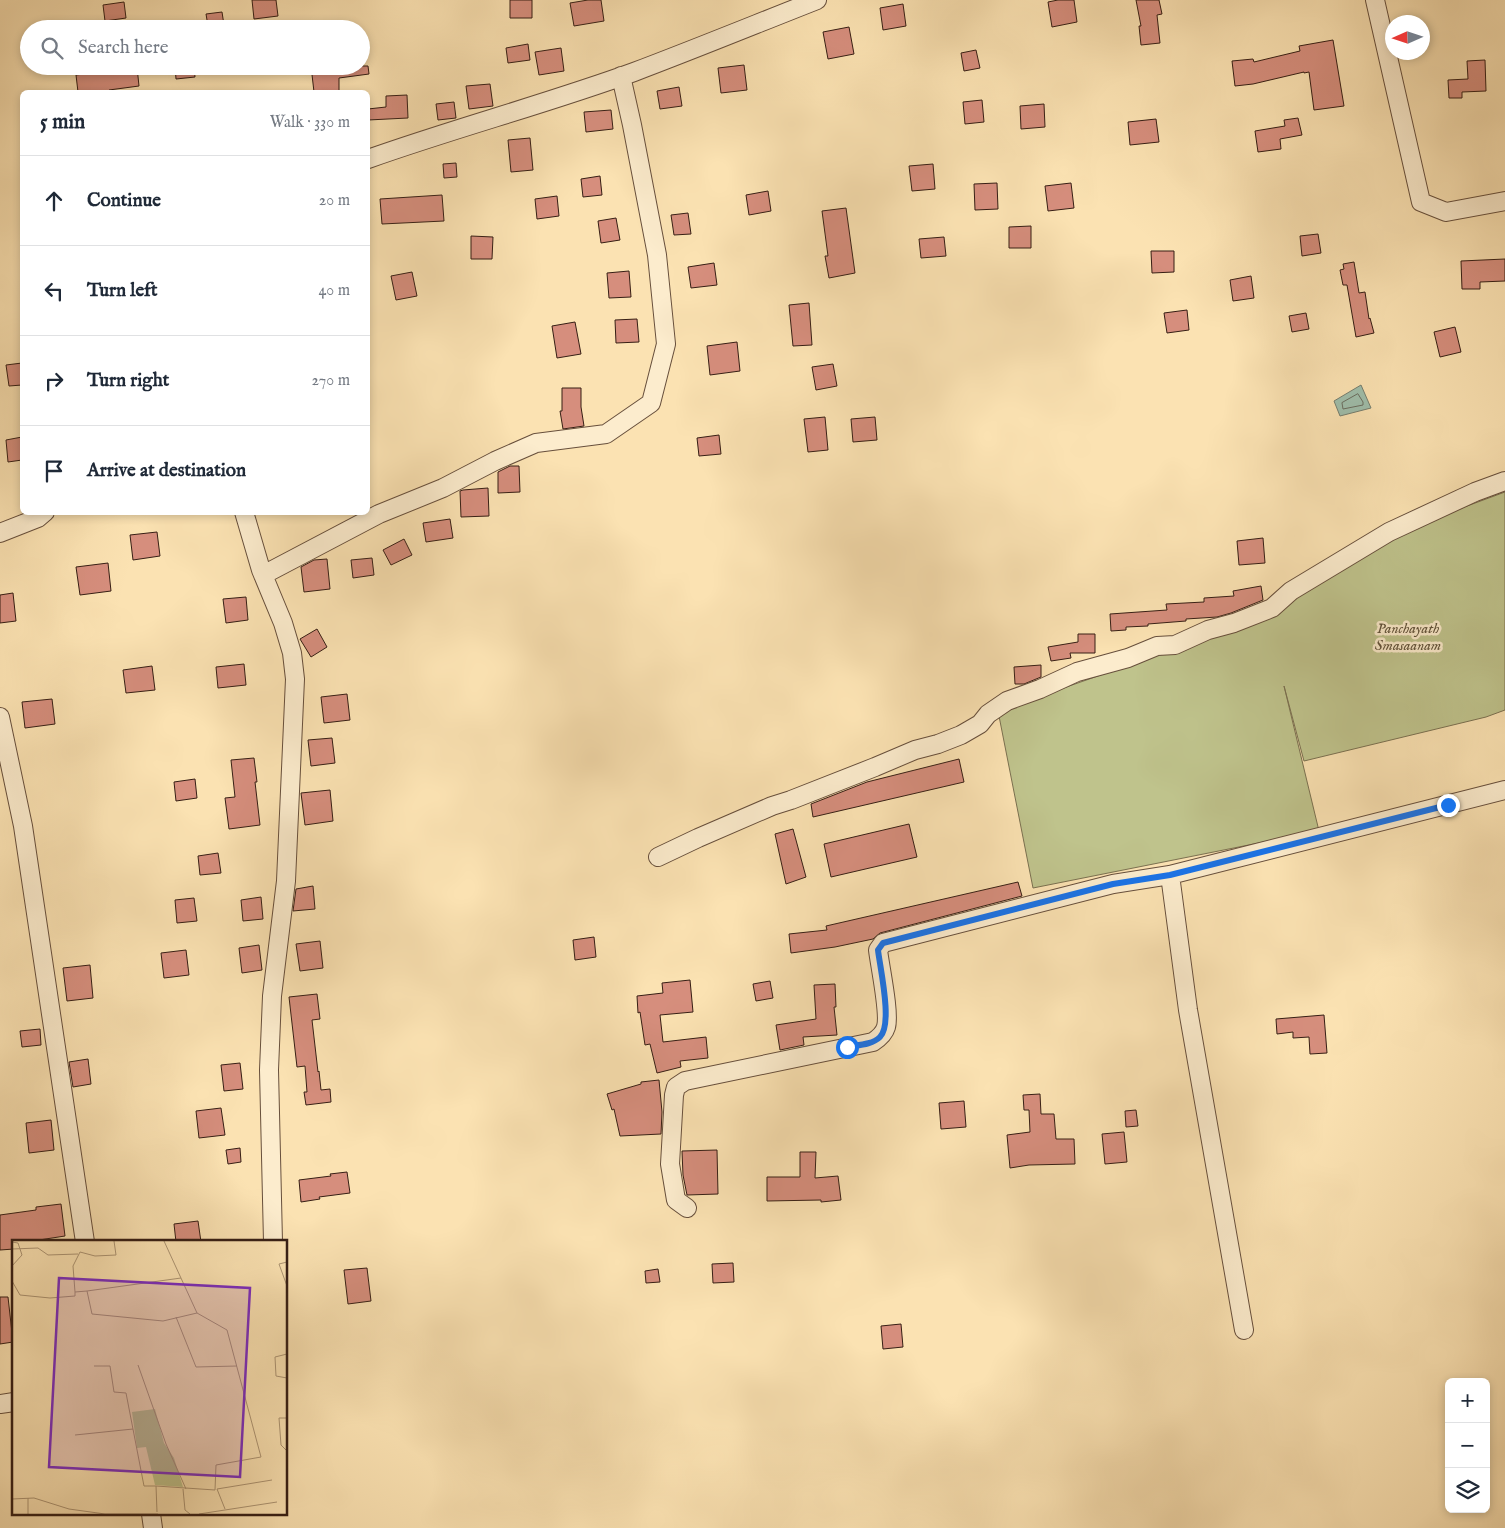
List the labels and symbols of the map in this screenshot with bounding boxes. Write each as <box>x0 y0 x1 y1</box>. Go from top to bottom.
north arrow <box>1385 15 1430 60</box>
park label: Panchayath Smasaanam <box>1375 619 1441 655</box>
route end <box>1437 794 1460 817</box>
route start <box>836 1036 859 1059</box>
inset map <box>12 1240 288 1516</box>

